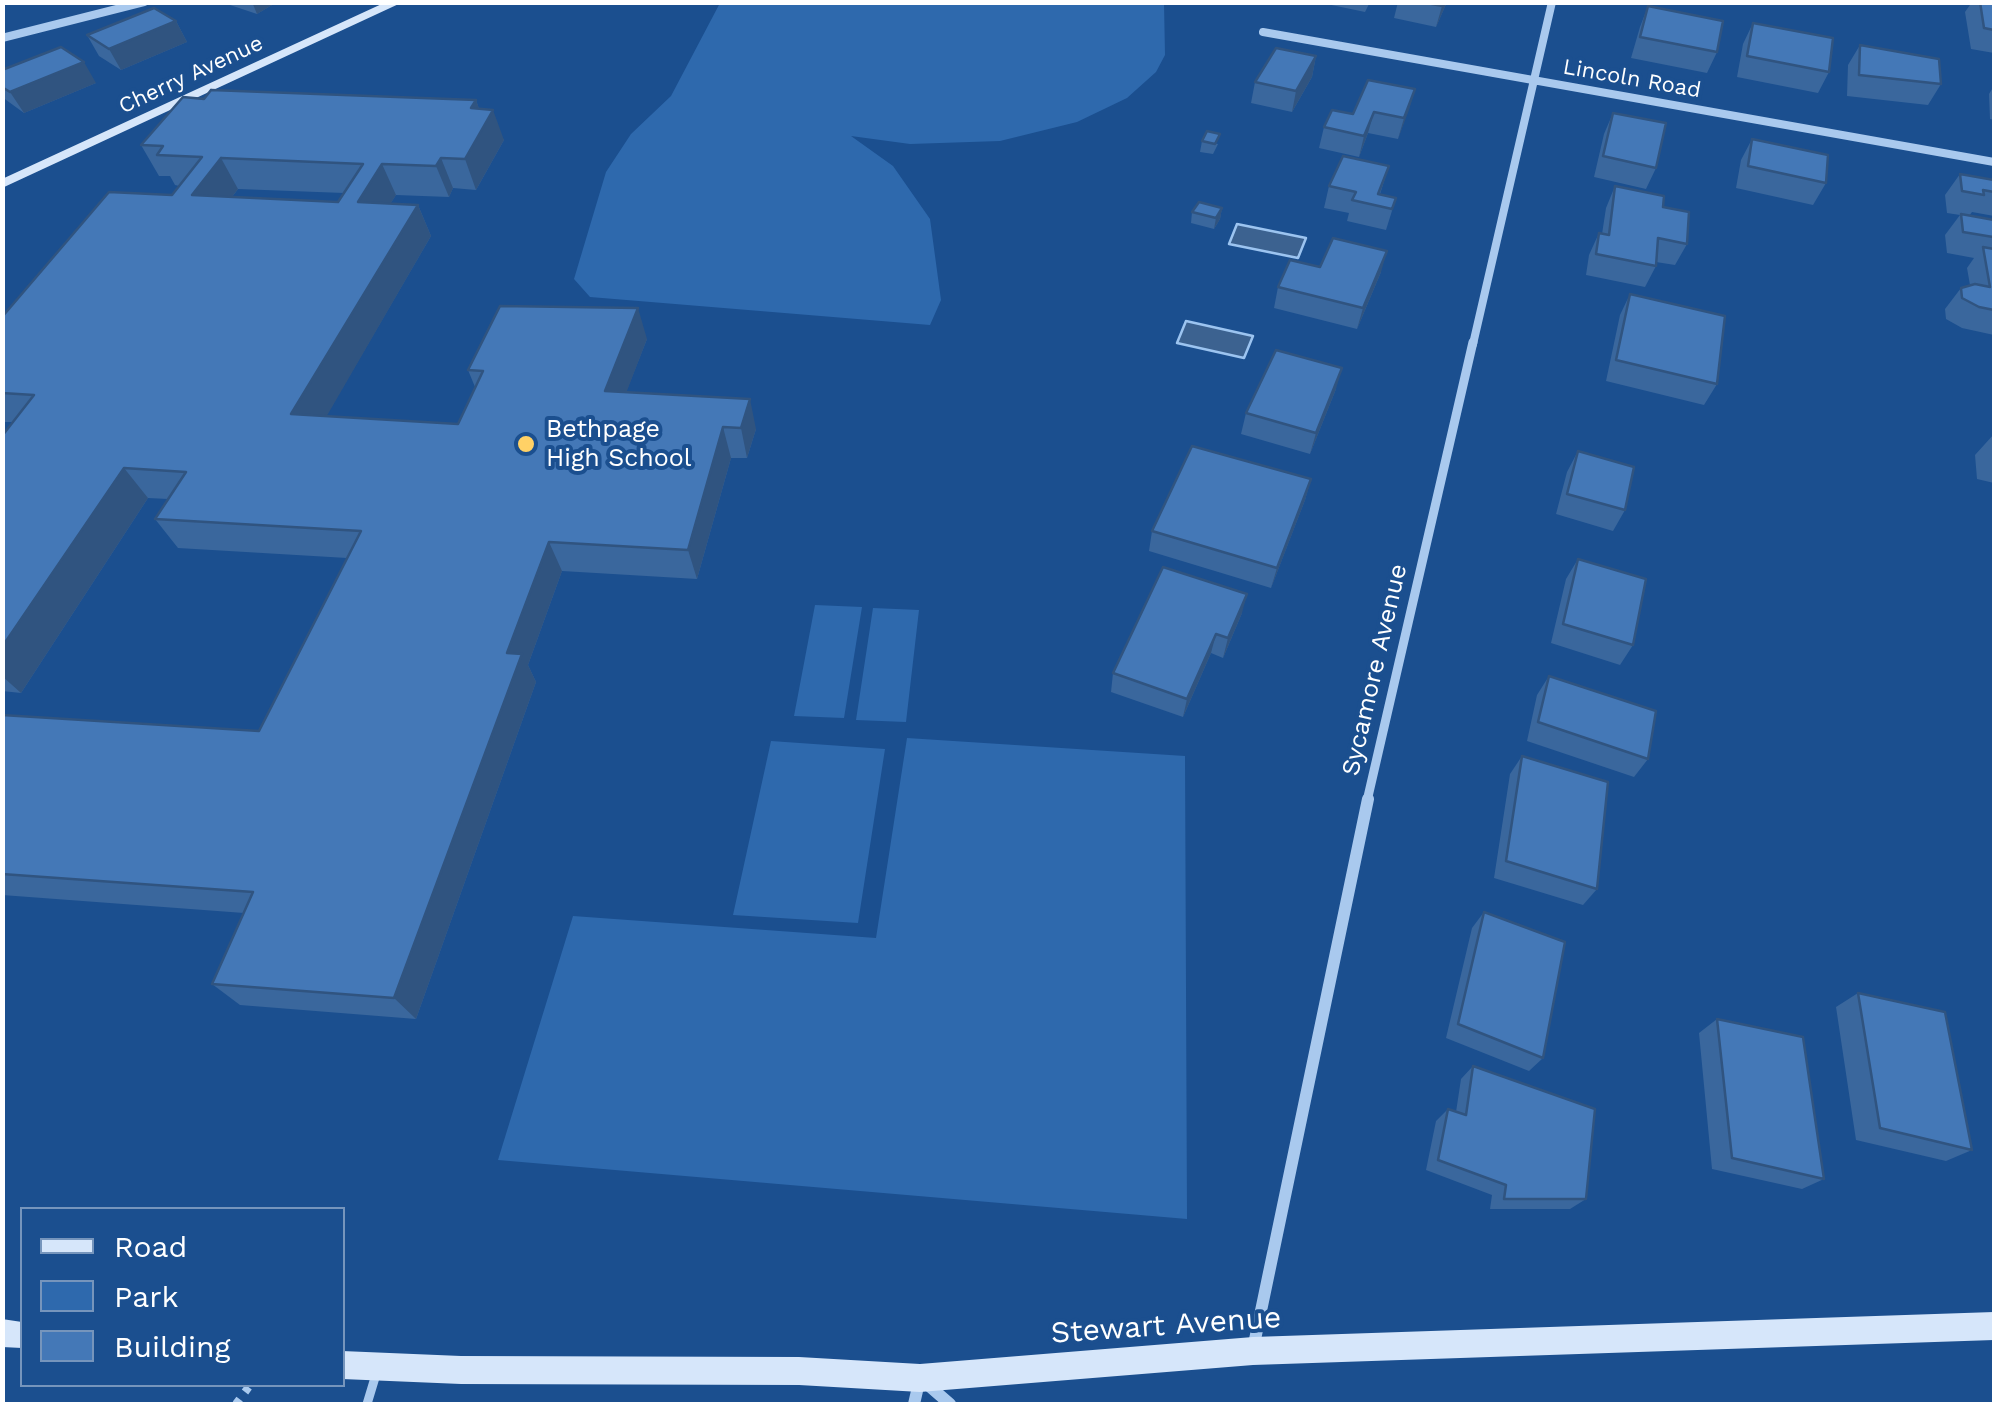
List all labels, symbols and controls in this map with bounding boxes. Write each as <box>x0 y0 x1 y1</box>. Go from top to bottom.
street label: Cherry Avenue <box>115 30 267 120</box>
street label: Lincoln Road <box>1561 54 1703 104</box>
place label: Bethpage High School <box>546 415 691 474</box>
marker: Bethpage High School <box>515 433 537 455</box>
street label: Sycamore Avenue <box>1336 561 1414 779</box>
legend <box>20 1207 345 1387</box>
text: Road <box>114 1229 187 1264</box>
text: Park <box>114 1279 179 1314</box>
street label: Stewart Avenue <box>1050 1300 1282 1352</box>
text: Building <box>114 1329 231 1364</box>

